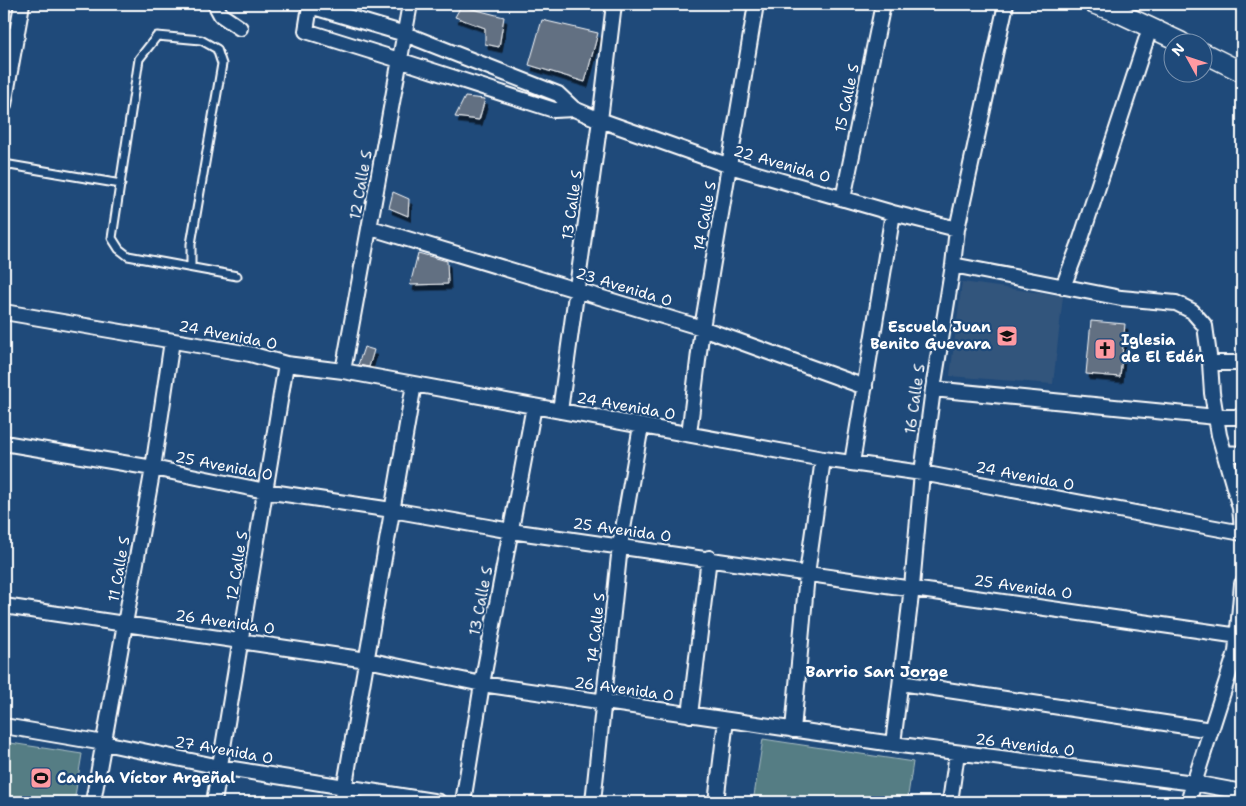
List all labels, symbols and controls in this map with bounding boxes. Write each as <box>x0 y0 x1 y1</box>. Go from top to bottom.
north arrow <box>1164 32 1214 82</box>
text: N <box>1168 40 1189 60</box>
street label: 15 Calle S <box>830 62 864 134</box>
street label: 22 Avenida O <box>731 141 833 187</box>
street label: 12 Calle S <box>345 149 377 221</box>
street label: 13 Calle S <box>557 169 587 241</box>
street label: 14 Calle S <box>689 180 721 252</box>
street label: 23 Avenida O <box>573 263 675 311</box>
street label: 24 Avenida O <box>177 316 279 354</box>
place label: Escuela Juan Benito Guevara <box>870 317 992 354</box>
school or university icon: Escuela Juan Benito Guevara <box>995 324 1019 348</box>
place label: Iglesia de El Edén <box>1121 330 1204 367</box>
church icon: Iglesia de El Edén <box>1093 337 1117 361</box>
street label: 16 Calle S <box>900 363 930 435</box>
street label: 24 Avenida O <box>575 387 677 425</box>
street label: 25 Avenida O <box>173 447 275 485</box>
street label: 24 Avenida O <box>974 457 1076 495</box>
street label: 25 Avenida O <box>572 513 672 547</box>
street label: 12 Calle S <box>222 530 252 602</box>
street label: 11 Calle S <box>103 535 135 603</box>
street label: 13 Calle S <box>464 565 498 637</box>
street label: 25 Avenida O <box>973 570 1073 604</box>
street label: 14 Calle S <box>582 592 610 664</box>
street label: 26 Avenida O <box>174 605 276 639</box>
district label: Barrio San Jorge <box>806 661 949 682</box>
street label: 26 Avenida O <box>573 672 675 706</box>
street label: 26 Avenida O <box>974 729 1076 761</box>
street label: 27 Avenida O <box>173 731 275 769</box>
sports icon: Cancha Víctor Argeñal <box>29 766 53 790</box>
place label: Cancha Víctor Argeñal <box>57 768 236 788</box>

